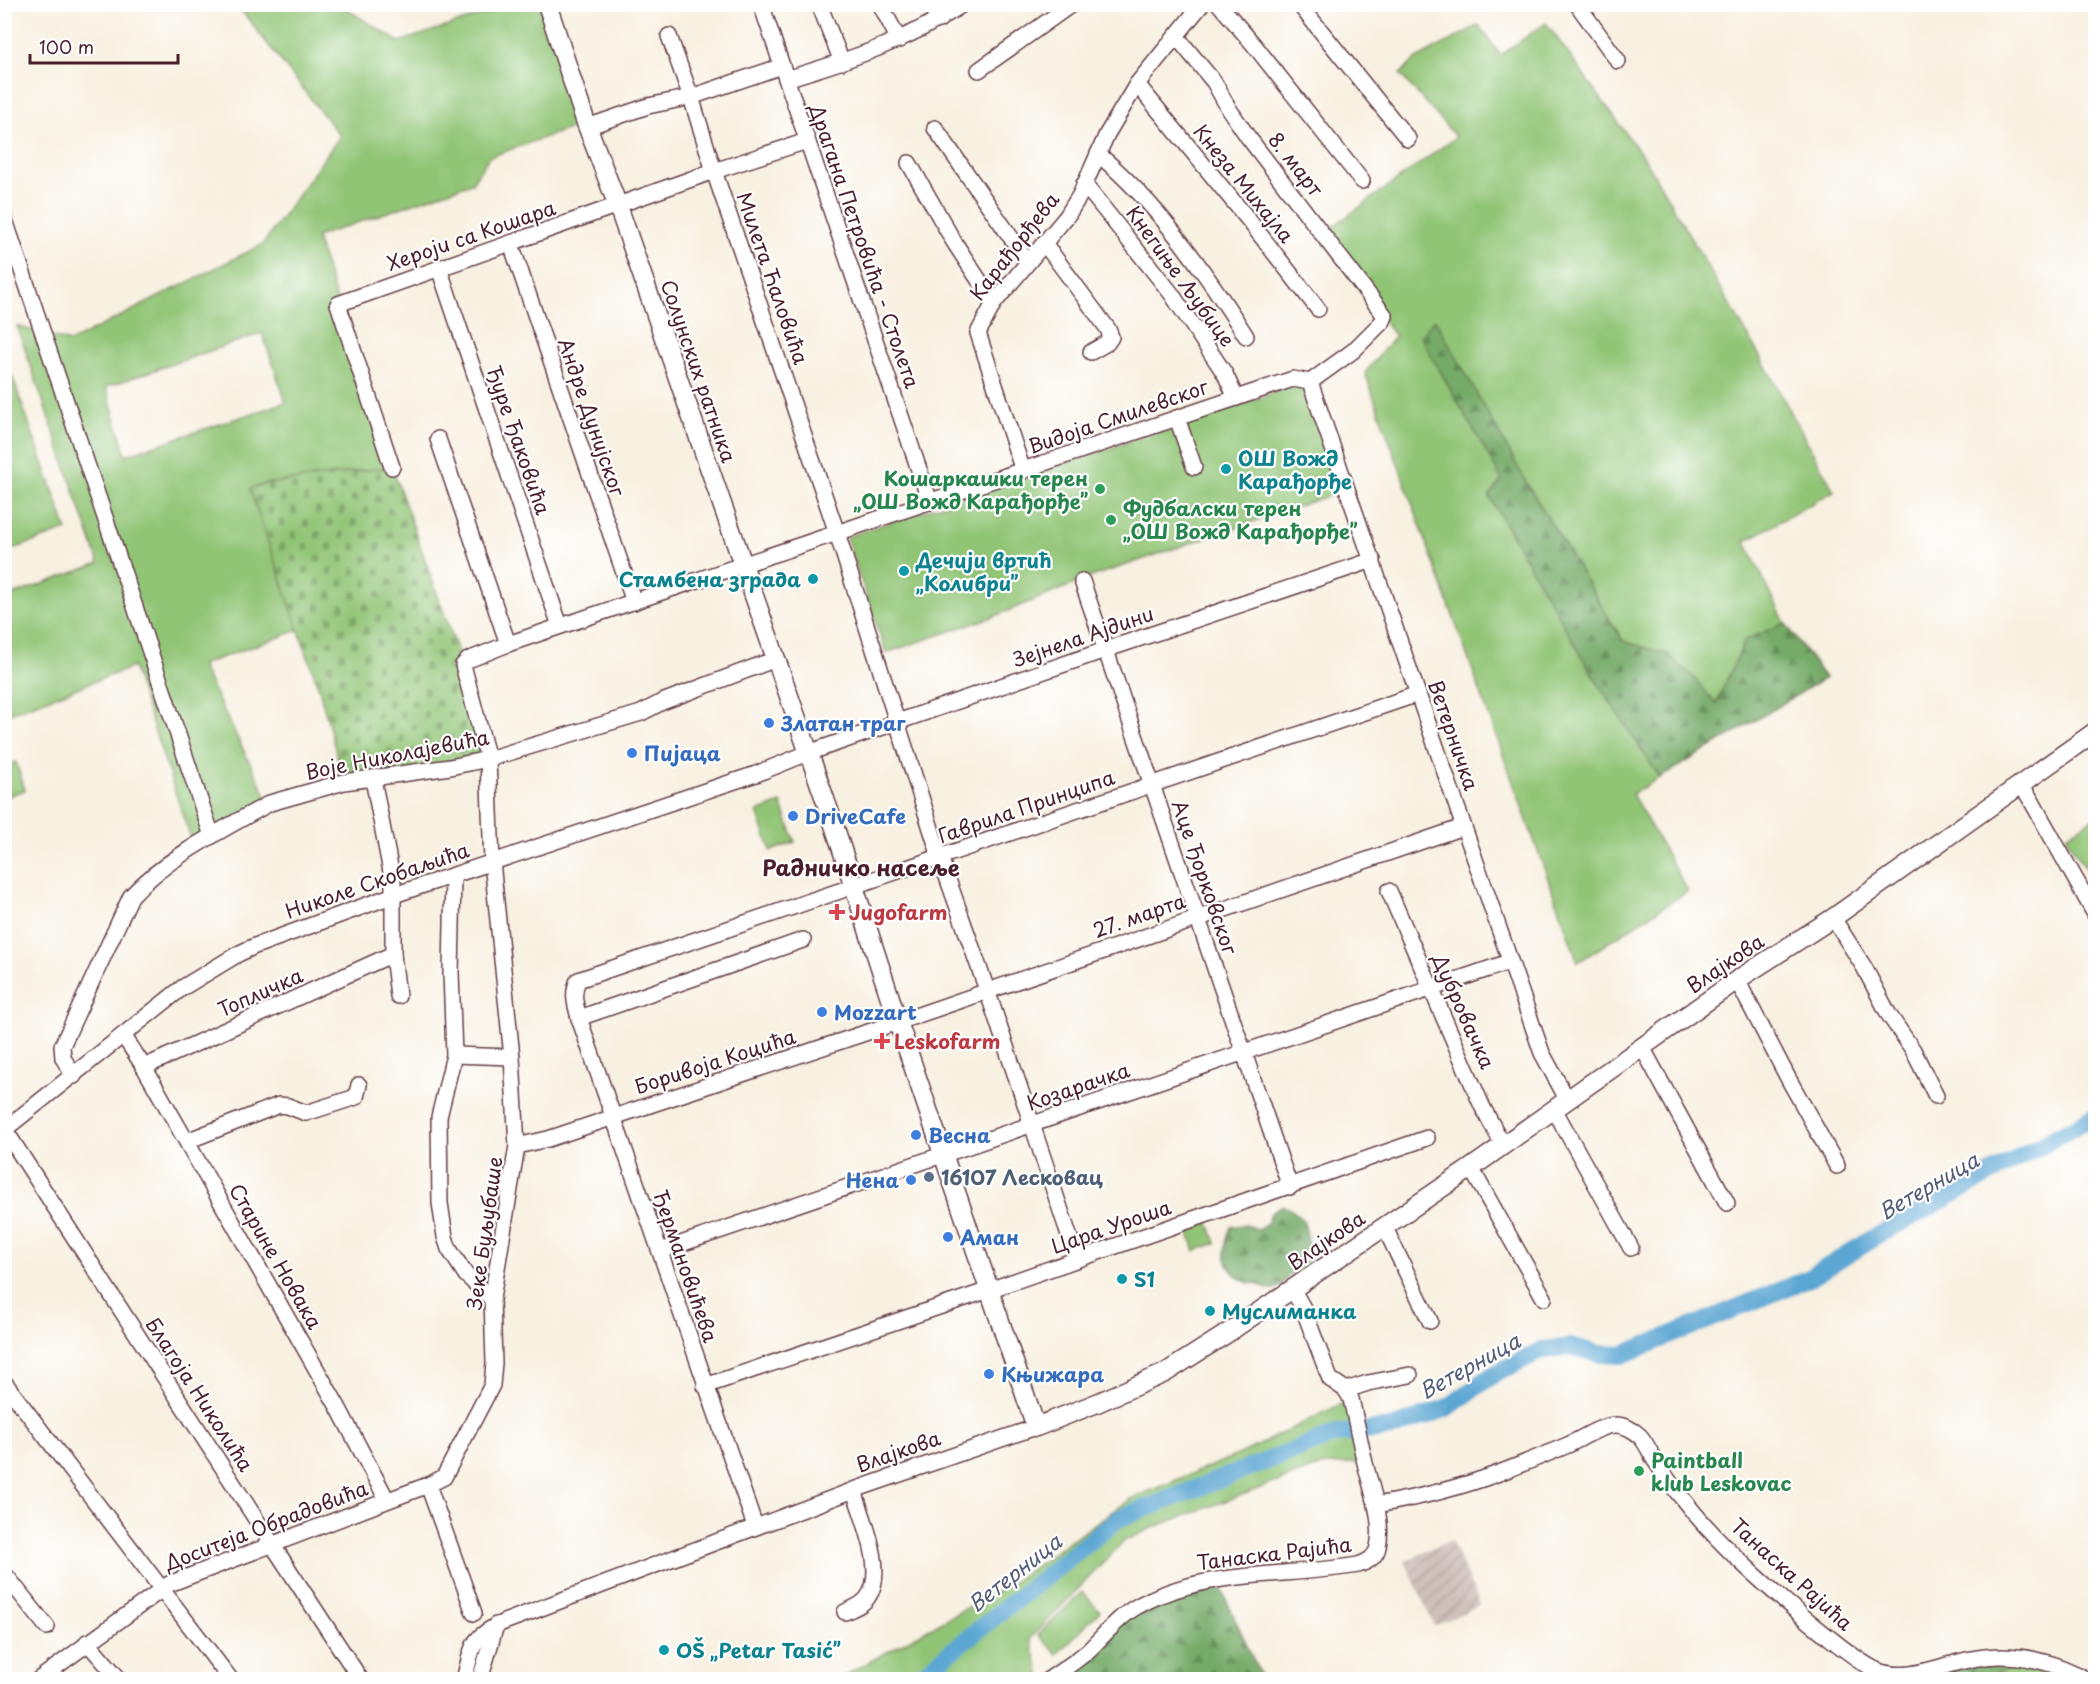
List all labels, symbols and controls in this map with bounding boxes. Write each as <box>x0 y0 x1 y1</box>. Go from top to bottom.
scale bar <box>30 27 178 65</box>
text: 100 m <box>39 33 94 60</box>
street label: Драгана Петровића - Столета <box>802 99 928 393</box>
street label: Кнеза Михајла <box>1187 117 1302 249</box>
street label: 8. март <box>1261 126 1331 203</box>
street label: Карађорђева <box>962 185 1066 307</box>
street label: Милета Ћаловића <box>729 188 817 369</box>
street label: Хероји са Кошара <box>383 192 560 278</box>
street label: Кнегиње Љубице <box>1119 199 1243 353</box>
street label: Солунских ратника <box>654 276 745 467</box>
street label: Андре Дунијског <box>551 334 633 500</box>
street label: Ђуре Ђаковића <box>479 361 559 519</box>
street label: Видоја Смилевског <box>1024 371 1212 461</box>
place label: ОШ Вожд Карађорђе <box>1238 443 1352 496</box>
marker: ОШ Вожд Карађорђе <box>1219 462 1233 476</box>
place label: Кошаркашки терен „ОШ Вожд Карађорђе” <box>854 463 1088 516</box>
marker: Кошаркашки терен „ОШ Вожд Карађорђе” <box>1093 482 1107 496</box>
place label: Фудбалски терен „ОШ Вожд Карађорђе” <box>1123 493 1358 546</box>
marker: Фудбалски терен „ОШ Вожд Карађорђе” <box>1104 513 1118 527</box>
place label: Дечији вртић „Колибри” <box>915 545 1052 598</box>
place label: Стамбена зграда <box>619 564 801 594</box>
marker: Дечији вртић „Колибри” <box>897 564 911 578</box>
marker: Стамбена зграда <box>806 572 820 586</box>
street label: Зејнела Ајдини <box>1008 598 1158 674</box>
street label: Ветерничка <box>1421 676 1487 795</box>
place label: Златан траг <box>780 708 906 738</box>
marker: Златан траг <box>762 716 776 730</box>
street label: Воје Николајевића <box>303 721 492 787</box>
place label: Пијаца <box>644 738 721 768</box>
marker: Пијаца <box>625 746 639 760</box>
street label: Гаврила Принципа <box>934 762 1119 850</box>
street label: Аце Ђорковског <box>1165 796 1246 959</box>
place label: DriveCafe <box>805 801 906 831</box>
marker: DriveCafe <box>786 809 800 823</box>
street label: Николе Скобаљића <box>281 834 473 926</box>
district label: Радничко насеље <box>762 850 960 883</box>
street label: 27. марта <box>1089 885 1190 945</box>
place label: Jugofarm <box>849 897 947 927</box>
marker: Jugofarm <box>830 905 844 919</box>
street label: Влајкова <box>1680 926 1770 1000</box>
street label: Дубровачка <box>1425 948 1503 1074</box>
street label: Топличка <box>213 960 308 1024</box>
place label: Mozzart <box>834 997 917 1027</box>
marker: Mozzart <box>815 1005 829 1019</box>
street label: Боривоја Коцића <box>631 1021 800 1101</box>
place label: Leskofarm <box>894 1026 1000 1056</box>
marker: Leskofarm <box>875 1034 889 1048</box>
street label: Козарачка <box>1022 1054 1134 1118</box>
place label: Весна <box>928 1120 991 1150</box>
marker: Весна <box>909 1128 923 1142</box>
water label: Ветерница <box>1872 1143 1985 1227</box>
street label: Зеке Буљубаше <box>458 1155 510 1311</box>
place label: 16107 Лесковац <box>941 1162 1103 1192</box>
place label: Нена <box>846 1165 899 1195</box>
marker: 16107 Лесковац <box>922 1170 936 1184</box>
marker: Нена <box>904 1173 918 1187</box>
street label: Старине Новака <box>222 1178 330 1335</box>
street label: Ђермановићева <box>646 1186 726 1347</box>
street label: Цара Уроша <box>1047 1191 1176 1261</box>
street label: Влајкова <box>1281 1203 1371 1277</box>
place label: Аман <box>959 1222 1019 1252</box>
marker: Аман <box>941 1230 955 1244</box>
place label: S1 <box>1134 1264 1155 1294</box>
marker: S1 <box>1115 1272 1129 1286</box>
place label: Муслиманка <box>1222 1296 1357 1326</box>
marker: Муслиманка <box>1203 1304 1217 1318</box>
street label: Благоја Николића <box>139 1311 261 1477</box>
water label: Ветерница <box>1413 1324 1526 1406</box>
place label: Књижара <box>1001 1359 1104 1389</box>
marker: Књижара <box>982 1367 996 1381</box>
street label: Влајкова <box>852 1422 945 1479</box>
place label: Paintball klub Leskovac <box>1651 1445 1792 1498</box>
marker: Paintball klub Leskovac <box>1632 1464 1646 1478</box>
street label: Доситеја Обрадовића <box>159 1472 372 1578</box>
street label: Танаска Рајића <box>1724 1511 1860 1637</box>
water label: Ветерница <box>960 1525 1068 1619</box>
street label: Танаска Рајића <box>1195 1529 1353 1577</box>
place label: OŠ „Petar Tasić” <box>676 1635 841 1665</box>
marker: OŠ „Petar Tasić” <box>657 1643 671 1657</box>

